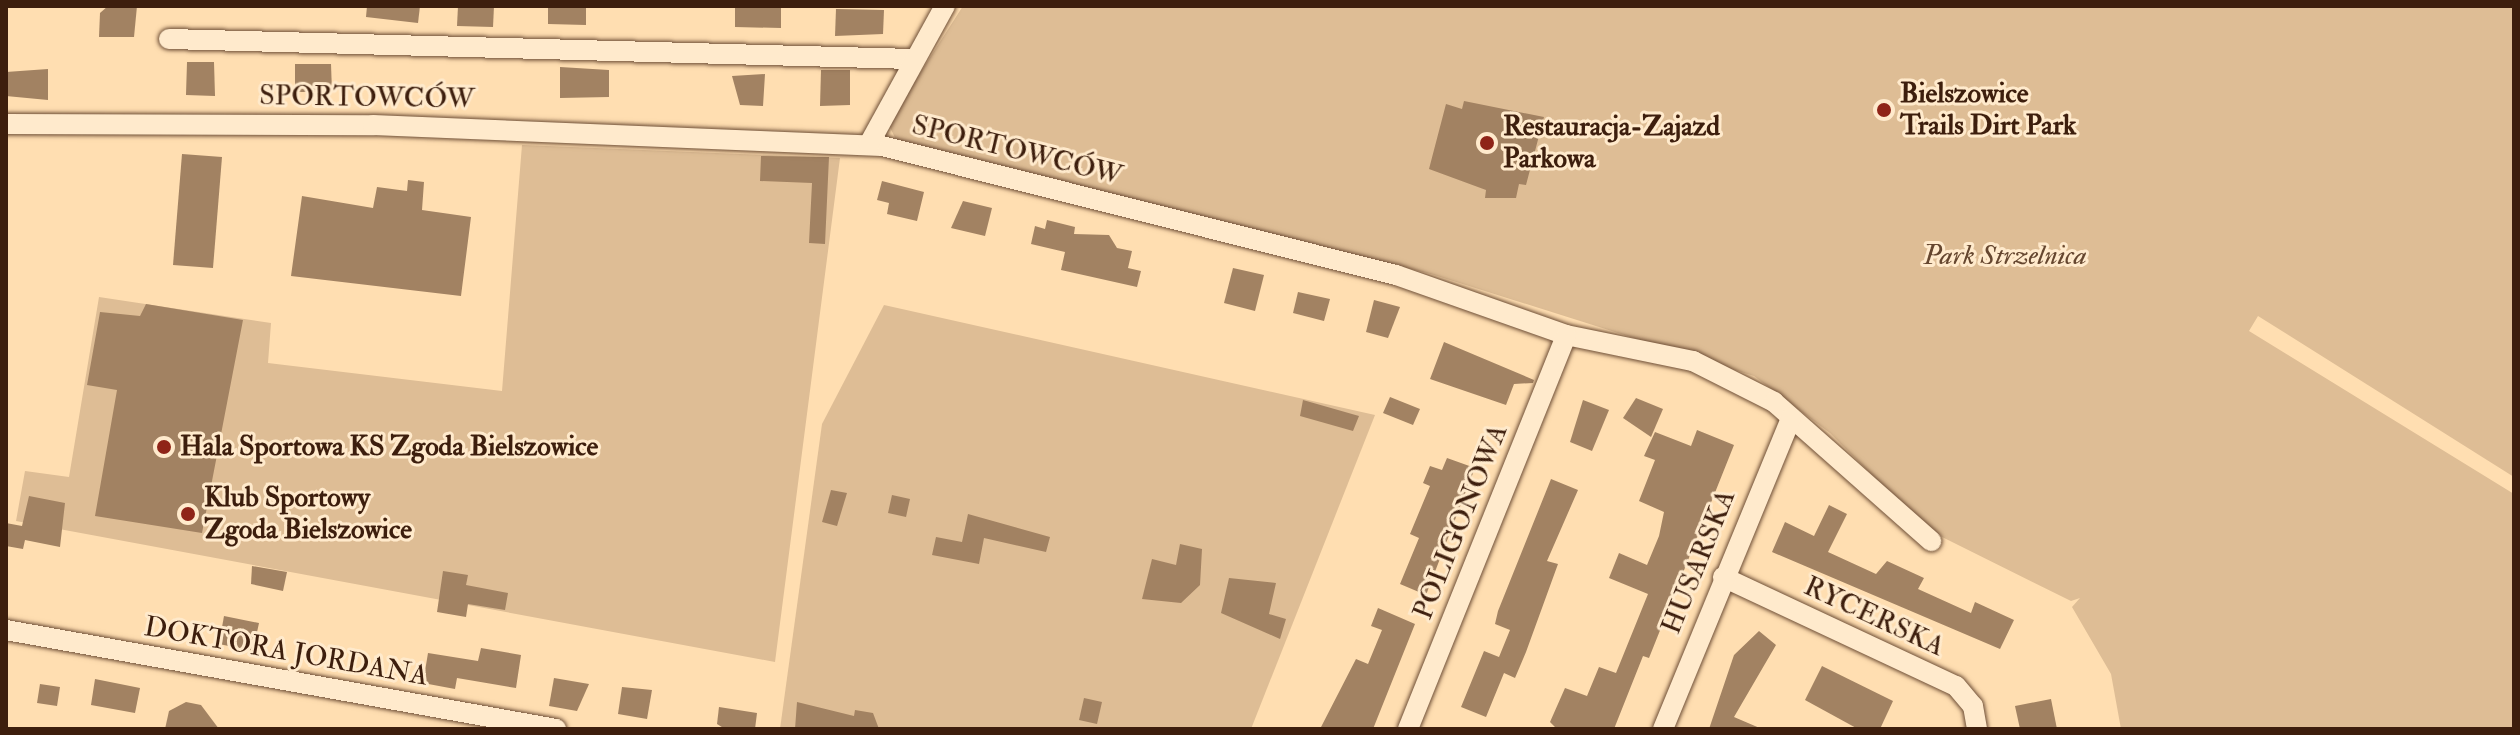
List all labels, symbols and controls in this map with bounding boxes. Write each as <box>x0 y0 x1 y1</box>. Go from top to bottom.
place label: Bielszowice Trails Dirt Park <box>1900 77 2076 143</box>
street label: SPORTOWCÓW <box>259 79 475 117</box>
marker: Bielszowice Trails Dirt Park <box>1875 101 1893 119</box>
street label: SPORTOWCÓW <box>908 109 1126 193</box>
place label: Restauracja-Zajazd Parkowa <box>1503 110 1720 176</box>
marker: Restauracja-Zajazd Parkowa <box>1478 134 1496 152</box>
park label: Park Strzelnica <box>1923 239 2087 273</box>
street label: POLIGONOWA <box>1407 419 1515 625</box>
place label: Hala Sportowa KS Zgoda Bielszowice <box>180 430 598 464</box>
marker: Hala Sportowa KS Zgoda Bielszowice <box>155 438 173 456</box>
place label: Klub Sportowy Zgoda Bielszowice <box>204 481 412 547</box>
street label: HUSARSKA <box>1655 485 1743 639</box>
marker: Klub Sportowy Zgoda Bielszowice <box>179 505 197 523</box>
street label: RYCERSKA <box>1798 570 1950 664</box>
street label: DOKTORA JORDANA <box>141 610 431 694</box>

